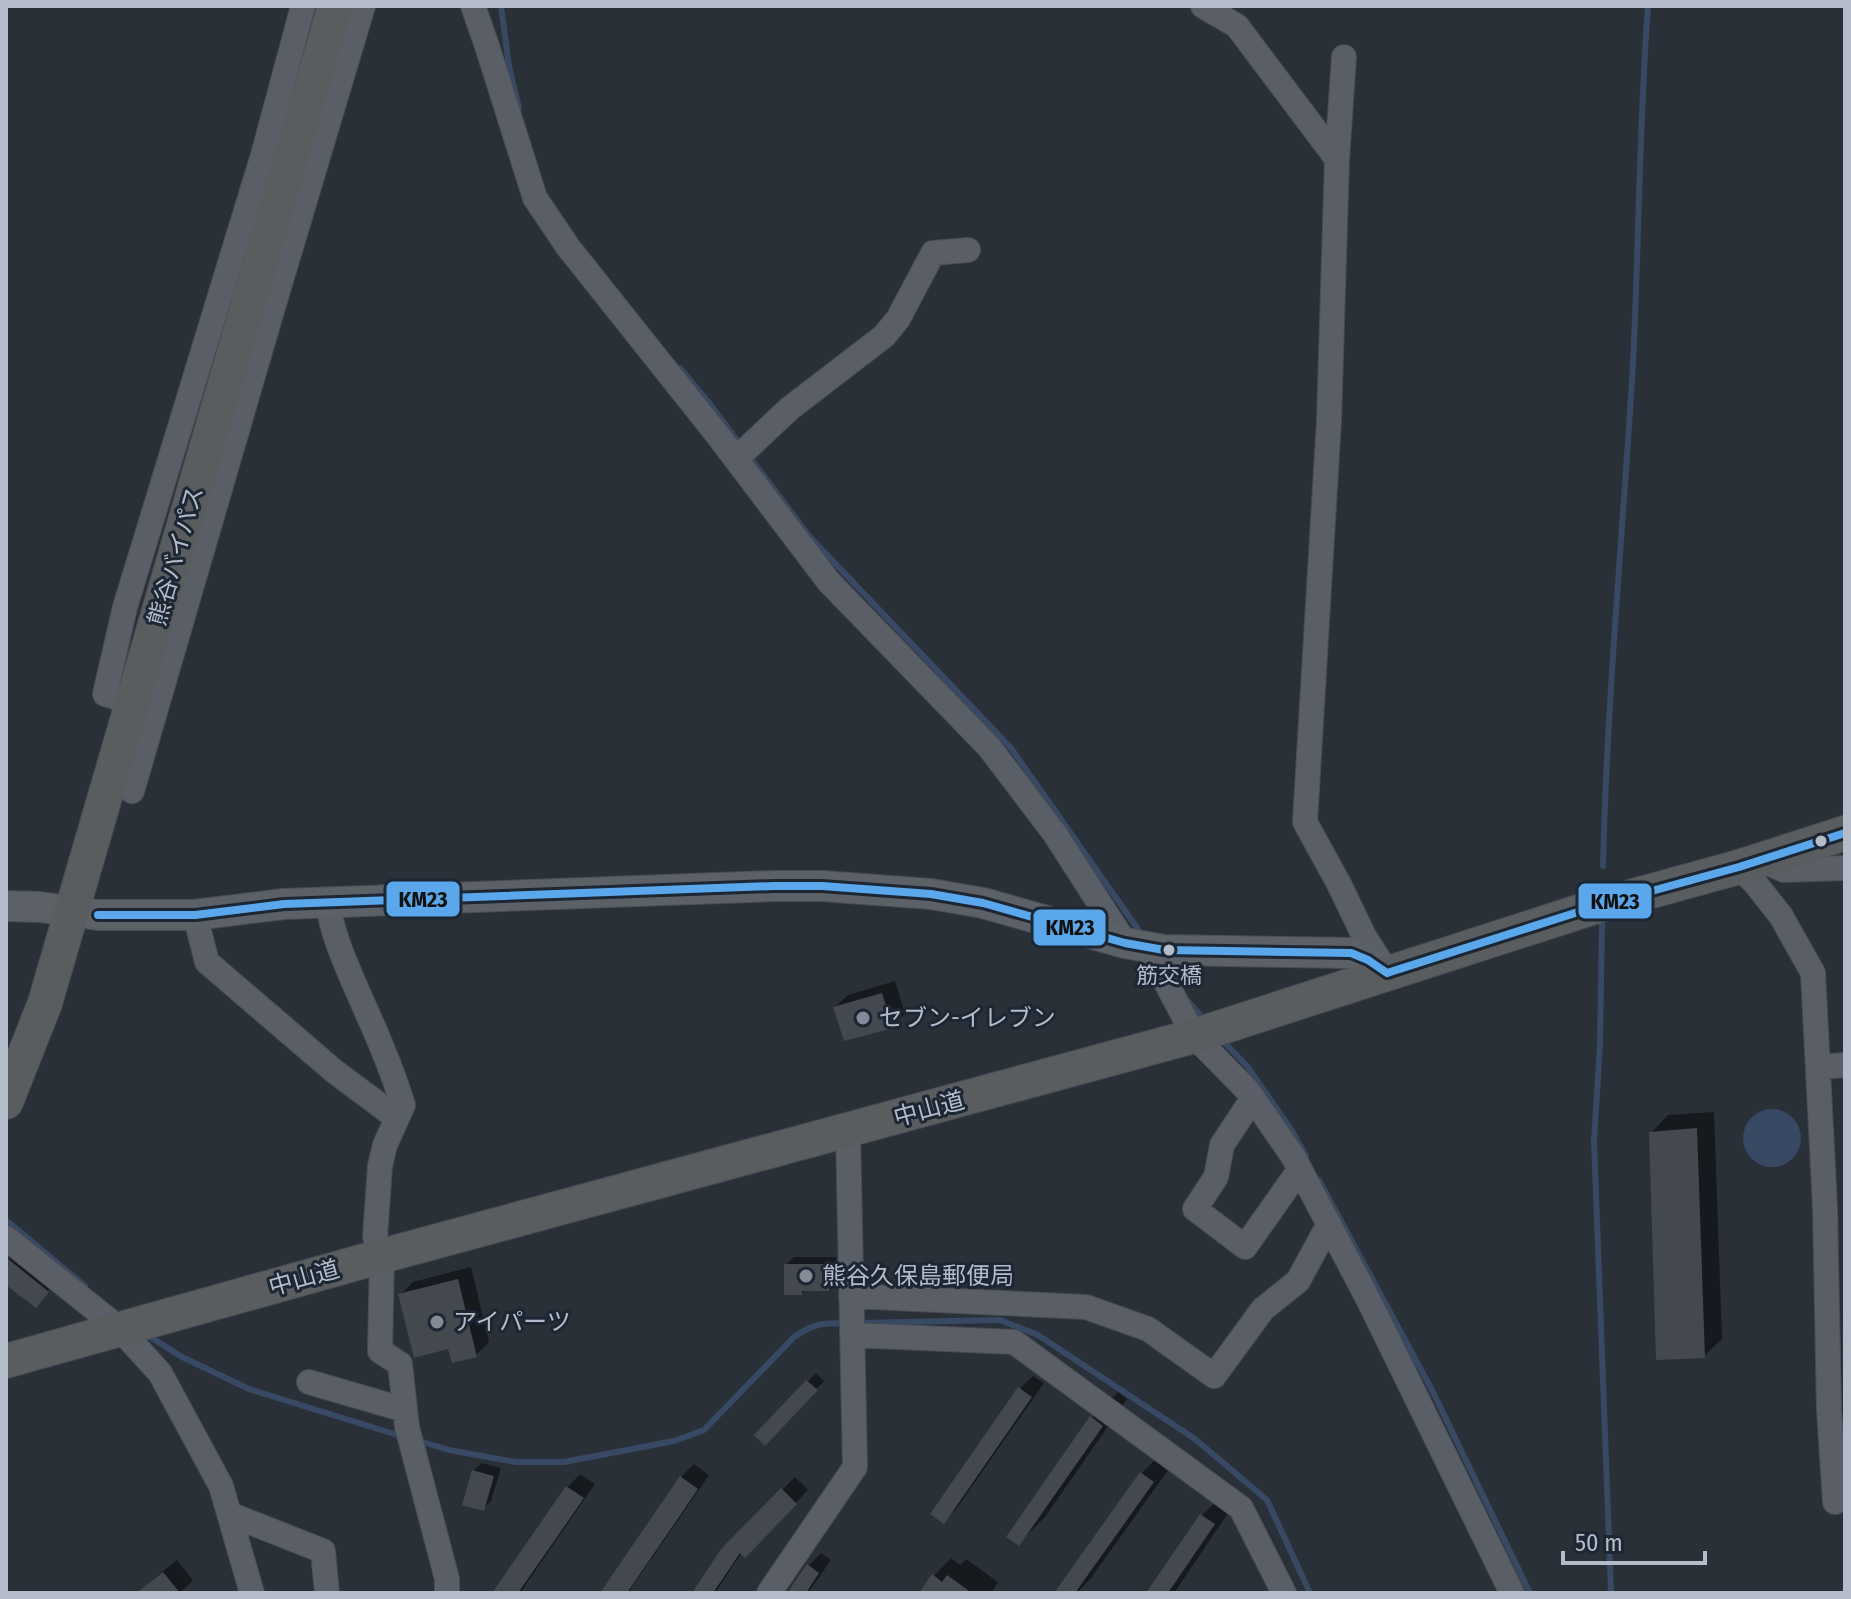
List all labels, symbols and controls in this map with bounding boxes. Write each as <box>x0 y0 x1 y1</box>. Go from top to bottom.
street label: 熊谷バイパス <box>143 483 209 629</box>
unlabelled marker <box>1813 833 1829 849</box>
line badge: KM23 <box>385 880 461 918</box>
line badge: KM23 <box>1577 882 1653 920</box>
text: KM23 <box>398 886 448 913</box>
text: KM23 <box>1590 888 1640 915</box>
line badge: KM23 <box>1032 908 1107 947</box>
text: KM23 <box>1045 914 1095 941</box>
marker: 筋交橋 <box>1161 942 1177 958</box>
place label: 筋交橋 <box>1136 962 1202 989</box>
place label: セブン-イレブン <box>879 1004 1056 1032</box>
marker: セブン-イレブン <box>854 1009 872 1027</box>
street label: 中山道 <box>891 1086 967 1132</box>
street label: 中山道 <box>266 1255 342 1301</box>
place label: 熊谷久保島郵便局 <box>822 1262 1014 1290</box>
marker: 熊谷久保島郵便局 <box>797 1267 815 1285</box>
place label: アイパーツ <box>453 1308 571 1336</box>
marker: アイパーツ <box>428 1313 446 1331</box>
scale bar <box>1563 1515 1705 1565</box>
text: 50 m <box>1575 1529 1623 1557</box>

